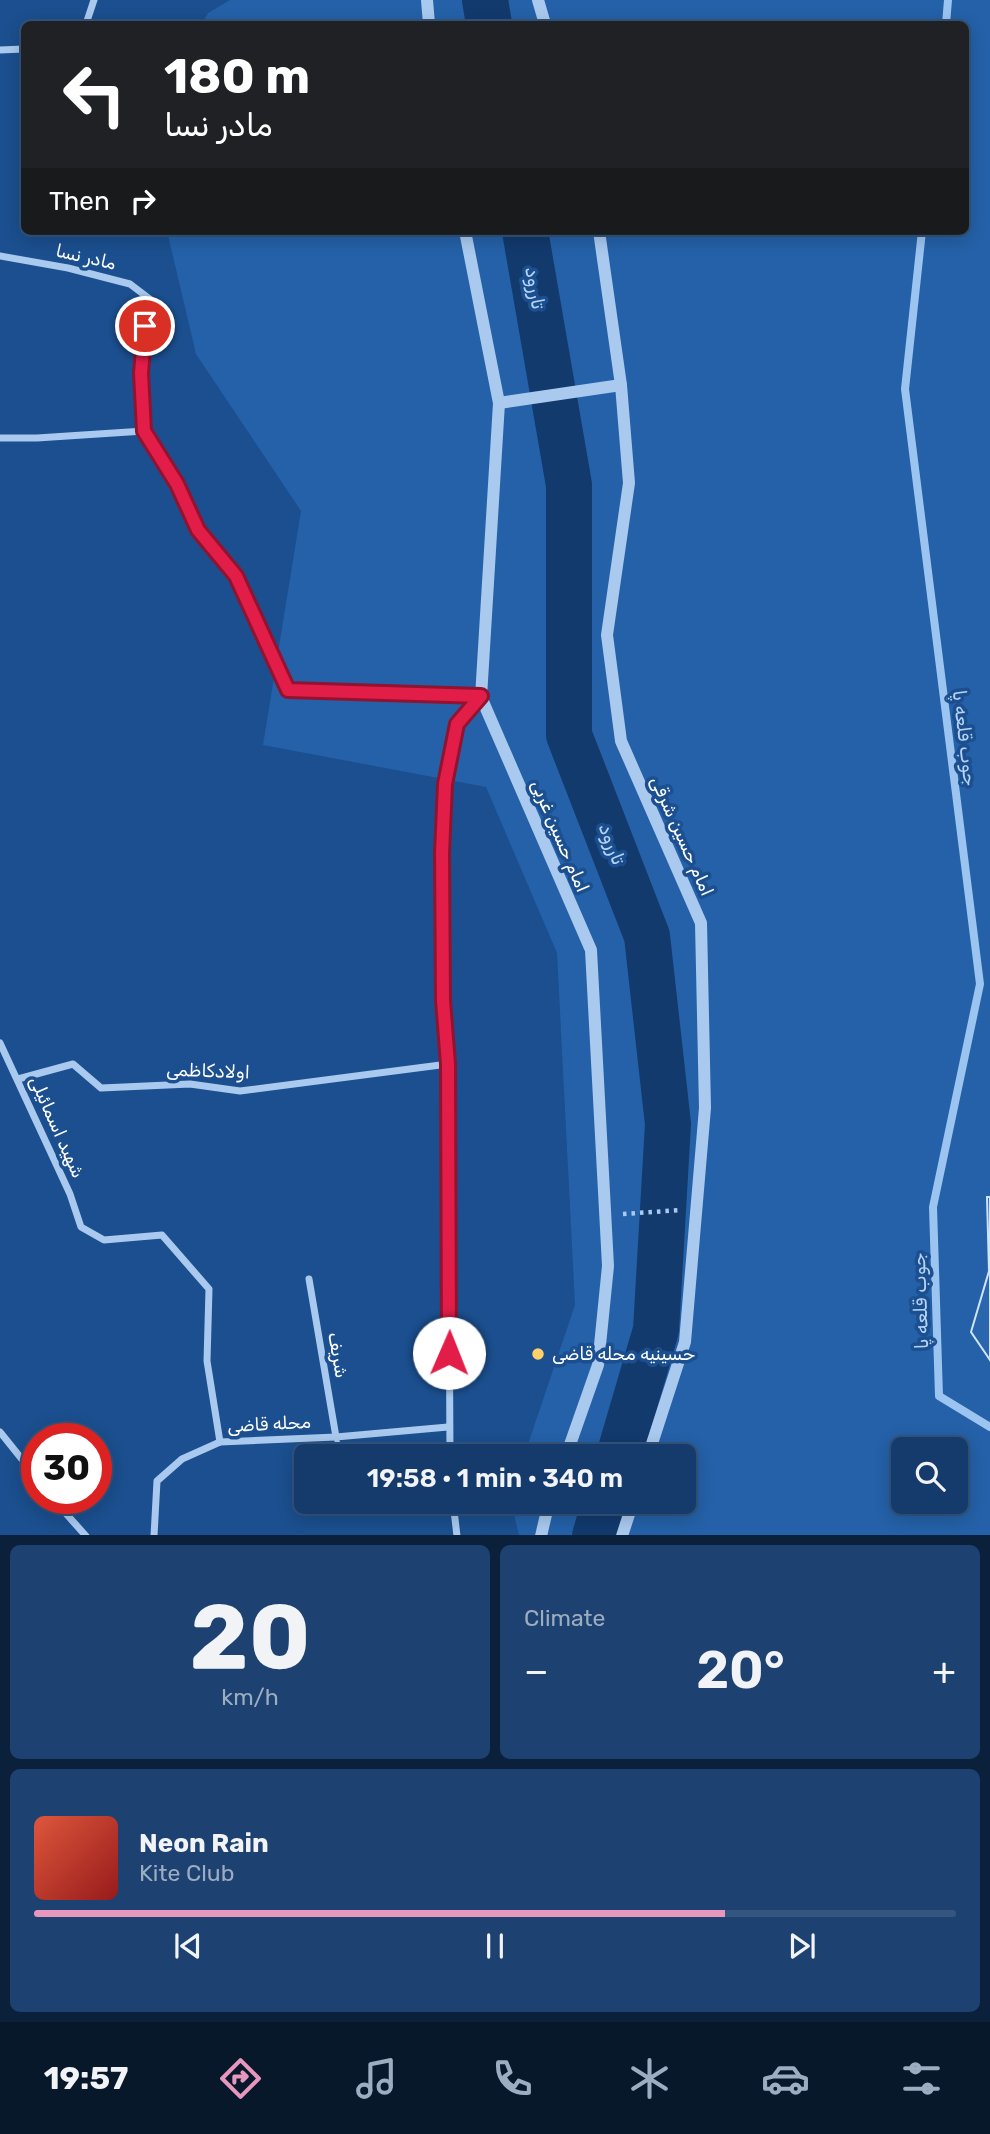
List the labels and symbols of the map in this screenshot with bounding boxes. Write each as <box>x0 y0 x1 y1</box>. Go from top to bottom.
street label: مادر نسا <box>54 239 118 275</box>
water label: تاررود <box>520 265 550 311</box>
pin <box>115 296 175 356</box>
water label: جوب قلعه پا <box>946 689 982 788</box>
street label: امام حسین شرقی <box>646 773 718 899</box>
street label: امام حسین غربی <box>526 776 594 896</box>
water label: تاررود <box>594 820 630 868</box>
street label: اولادکاظمی <box>166 1059 250 1083</box>
street label: شهید اسمائیلی <box>25 1073 89 1181</box>
water label: جوب قلعه پا <box>907 1252 935 1350</box>
position arrow <box>412 1316 486 1390</box>
street label: شریف <box>323 1330 353 1380</box>
place label: حسینیه محله قاضی <box>552 1343 695 1365</box>
marker: حسینیه محله قاضی <box>530 1346 546 1362</box>
street label: محله قاضی <box>227 1411 311 1437</box>
speed limit sign: 30 <box>21 1423 112 1514</box>

